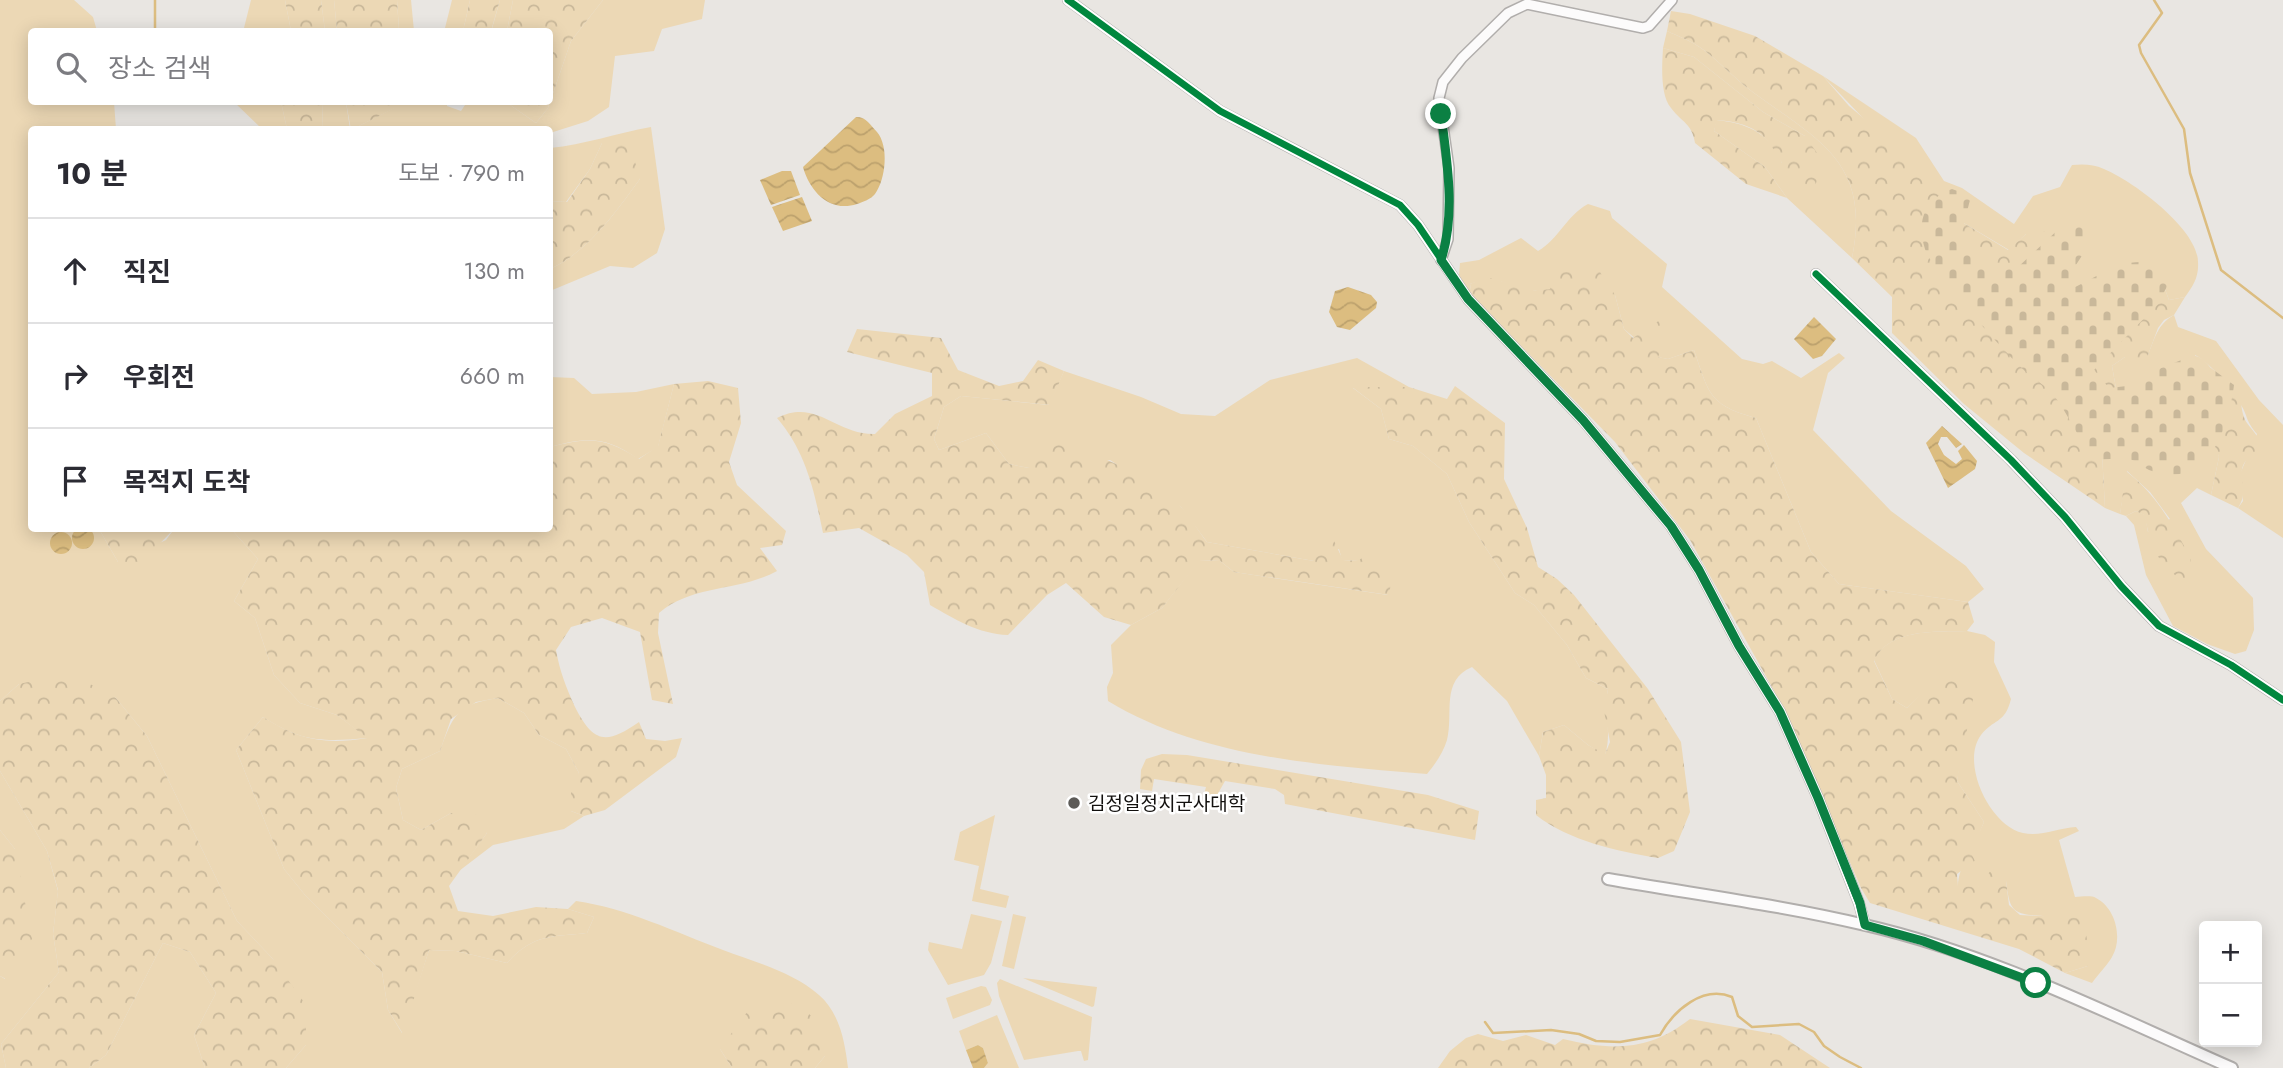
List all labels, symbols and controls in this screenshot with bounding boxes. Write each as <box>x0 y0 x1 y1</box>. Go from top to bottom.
search box <box>28 28 553 105</box>
icon: search <box>52 48 90 86</box>
text: 장소 검색 <box>108 49 211 87</box>
route end <box>1425 98 1456 129</box>
text: 10 분 <box>56 152 128 195</box>
text: 도보 · 790 m <box>398 156 525 190</box>
icon: ahead <box>56 252 94 290</box>
text: 직진 <box>123 253 171 291</box>
text: 130 m <box>463 254 525 288</box>
icon: right <box>56 357 94 395</box>
text: 우회전 <box>123 358 195 396</box>
text: 660 m <box>460 359 525 393</box>
icon: arrive <box>56 462 94 500</box>
text: 목적지 도착 <box>123 463 250 501</box>
place label: 김정일정치군사대학 <box>1088 790 1246 817</box>
marker: 김정일정치군사대학 <box>1066 795 1082 811</box>
map controls <box>2199 921 2262 1047</box>
button: + <box>2199 921 2262 984</box>
route start <box>2020 967 2051 998</box>
button: − <box>2199 984 2262 1047</box>

